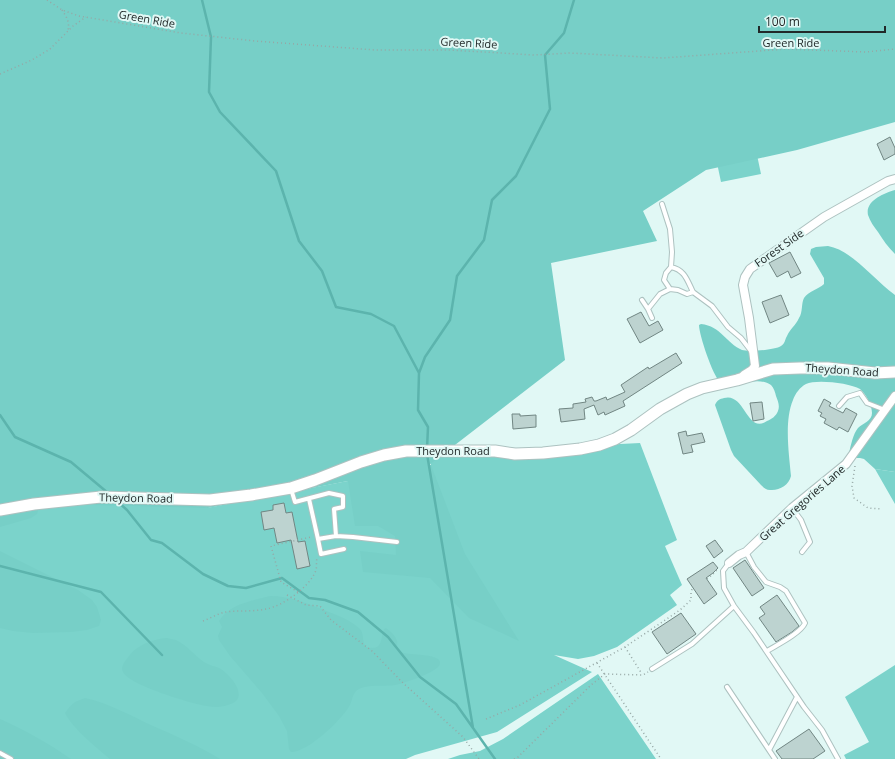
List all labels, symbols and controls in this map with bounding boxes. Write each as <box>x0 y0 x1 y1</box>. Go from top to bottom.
street label: Green Ride <box>118 6 176 31</box>
scale bar <box>759 8 885 34</box>
text: 100 m <box>765 13 800 30</box>
street label: Green Ride <box>440 34 498 51</box>
street label: Green Ride <box>763 35 819 50</box>
street label: Forest Side <box>751 225 806 270</box>
street label: Theydon Road <box>805 359 879 380</box>
street label: Theydon Road <box>416 443 490 458</box>
street label: Great Gregories Lane <box>756 461 848 544</box>
street label: Theydon Road <box>99 489 173 506</box>

